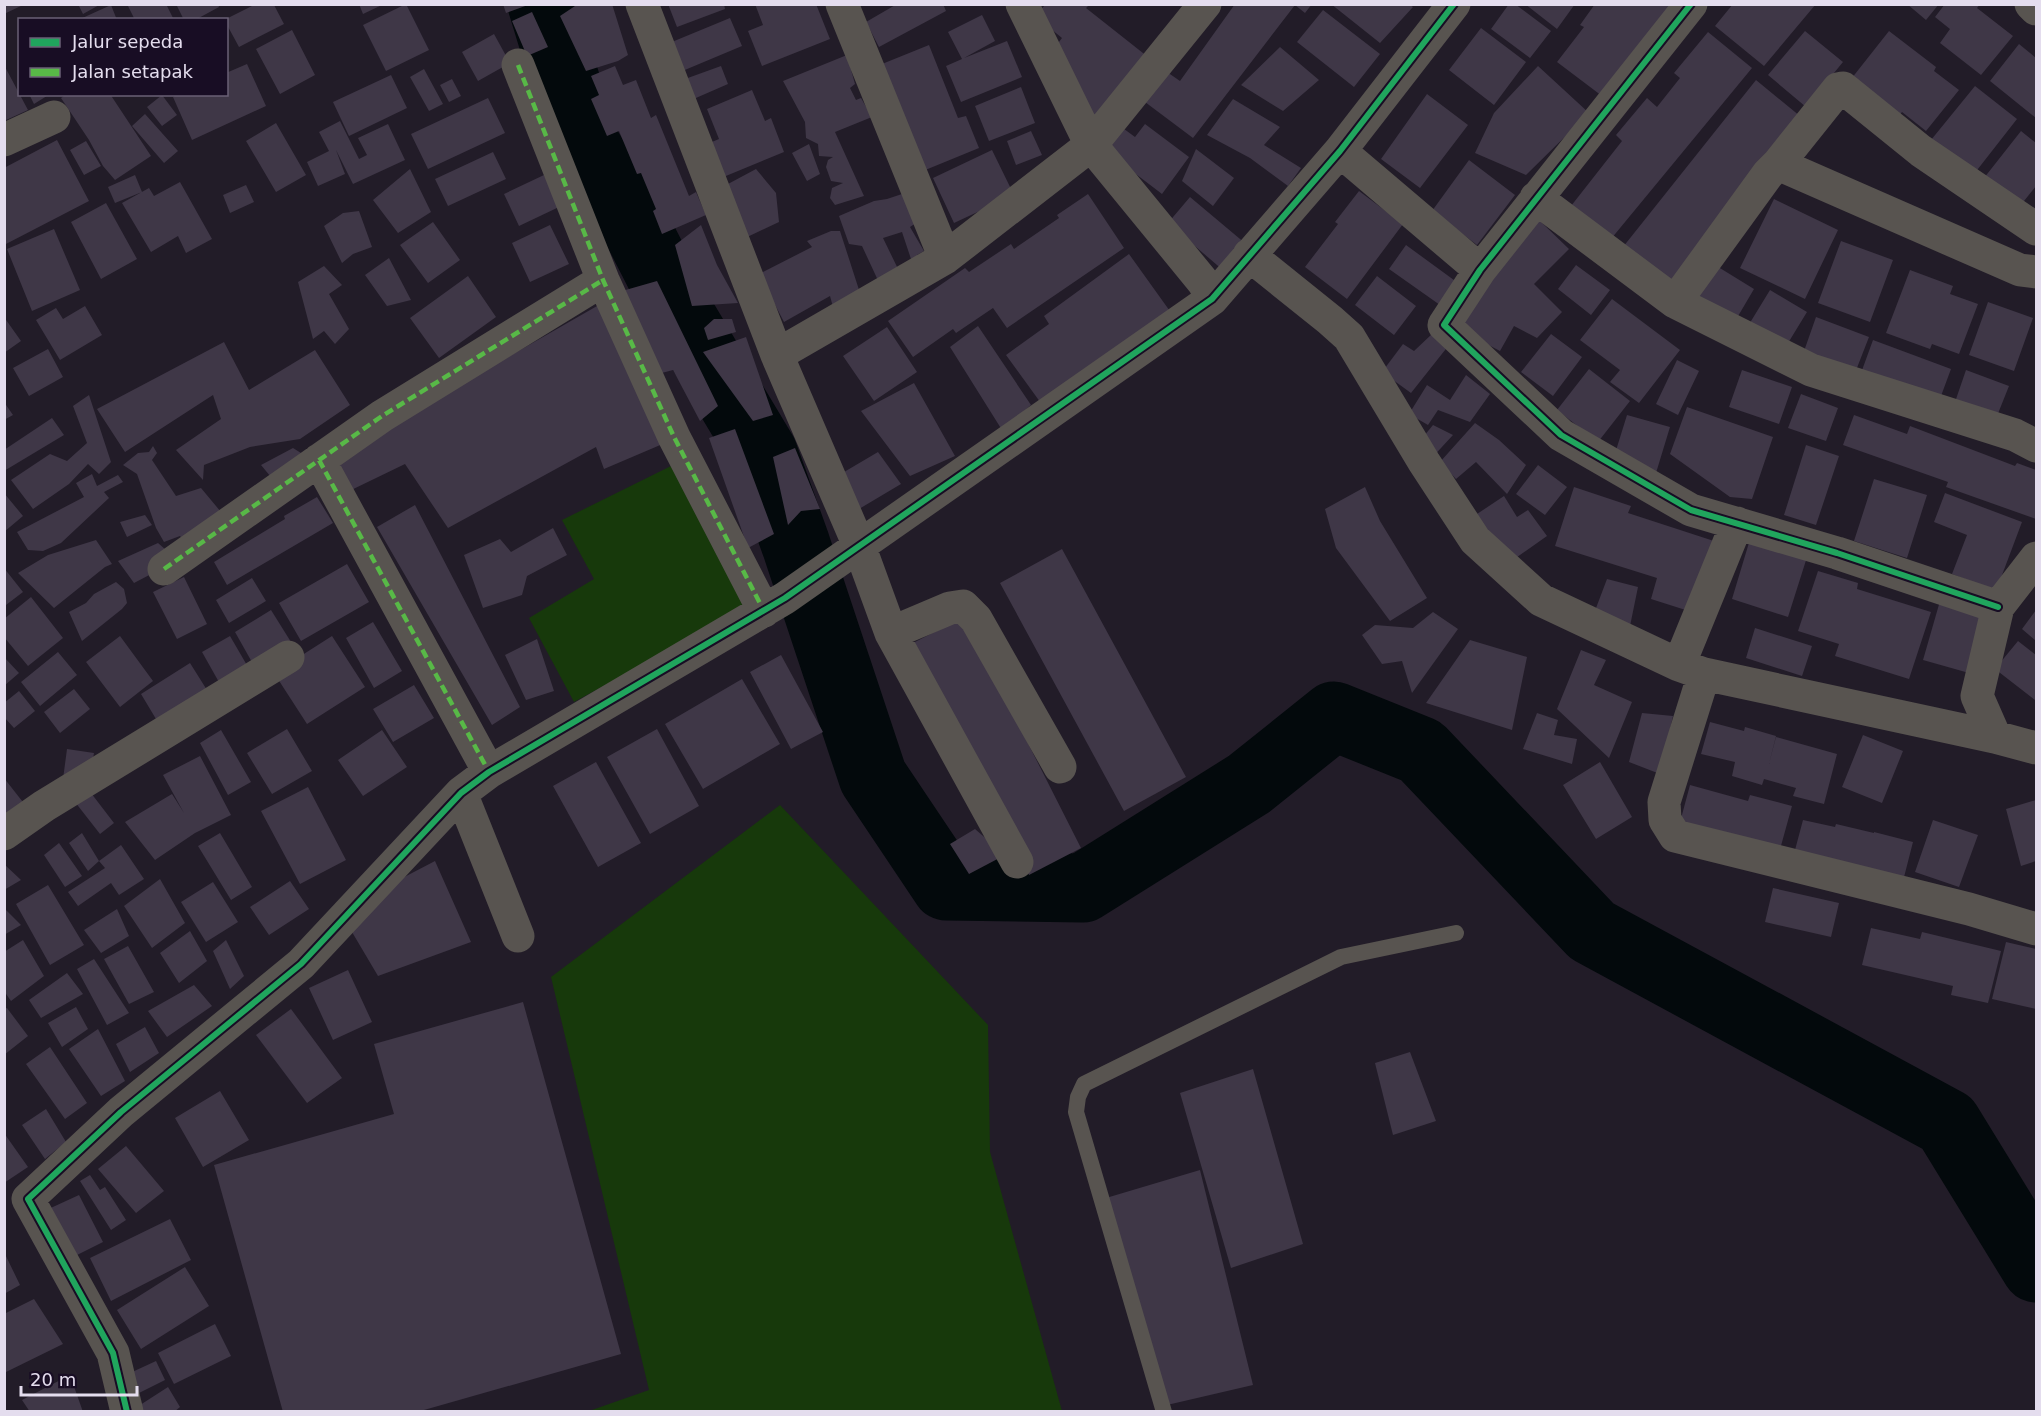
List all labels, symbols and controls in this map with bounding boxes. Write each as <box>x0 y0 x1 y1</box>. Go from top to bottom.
legend <box>18 18 228 96</box>
text: Jalur sepeda <box>71 31 183 52</box>
text: Jalan setapak <box>71 61 193 82</box>
scale bar <box>21 1359 136 1397</box>
text: 20 m <box>30 1369 76 1390</box>

